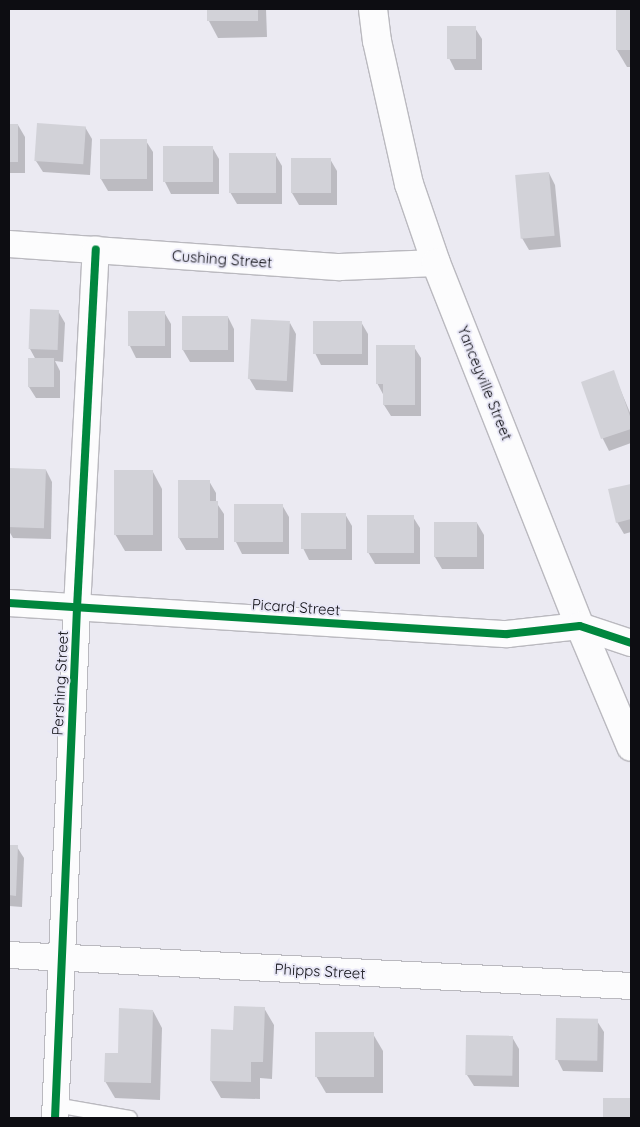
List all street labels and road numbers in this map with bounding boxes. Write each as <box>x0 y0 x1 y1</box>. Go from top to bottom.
street label: Cushing Street <box>171 247 273 271</box>
street label: Yanceyville Street <box>454 323 516 443</box>
street label: Picard Street <box>251 595 341 619</box>
street label: Pershing Street <box>48 630 72 736</box>
street label: Phipps Street <box>274 960 366 982</box>

